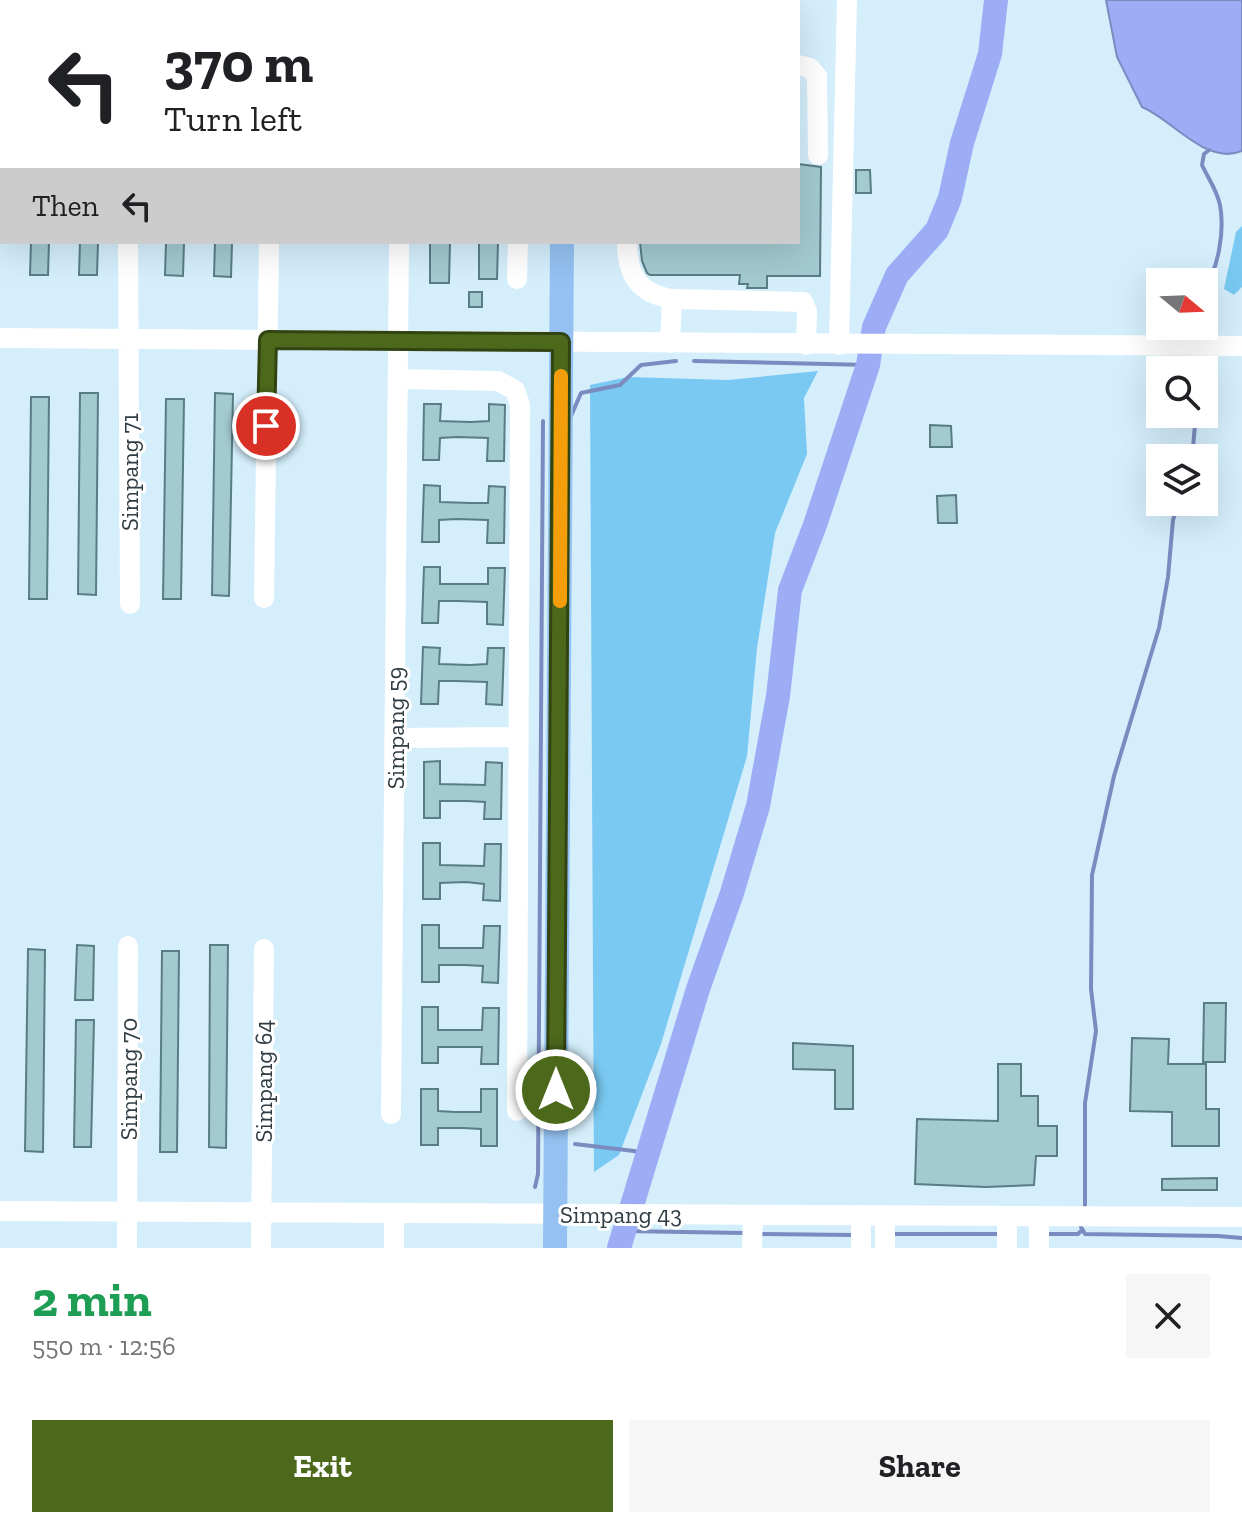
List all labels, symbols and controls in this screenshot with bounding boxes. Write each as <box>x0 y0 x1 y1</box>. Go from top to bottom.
text: 370 m <box>164 29 313 96</box>
icon: left <box>32 32 136 136</box>
text: Turn left <box>164 97 302 140</box>
icon: left <box>115 184 159 228</box>
text: Then <box>32 188 99 224</box>
north arrow <box>1146 268 1218 340</box>
map controls <box>1146 268 1218 516</box>
button: search <box>1146 356 1218 428</box>
pin <box>232 392 300 460</box>
icon: arrive <box>244 404 288 448</box>
street label: Simpang 71 <box>115 413 144 531</box>
button: layers <box>1146 444 1218 516</box>
street label: Simpang 59 <box>381 667 410 789</box>
street label: Simpang 70 <box>114 1018 143 1140</box>
street label: Simpang 64 <box>249 1019 278 1143</box>
position arrow <box>514 1048 598 1132</box>
street label: Simpang 43 <box>560 1200 682 1229</box>
text: 2 min <box>32 1271 152 1328</box>
button: close <box>1126 1274 1210 1358</box>
text: 550 m · 12:56 <box>32 1330 176 1362</box>
button: Exit <box>32 1420 613 1512</box>
button: Share <box>629 1420 1210 1512</box>

